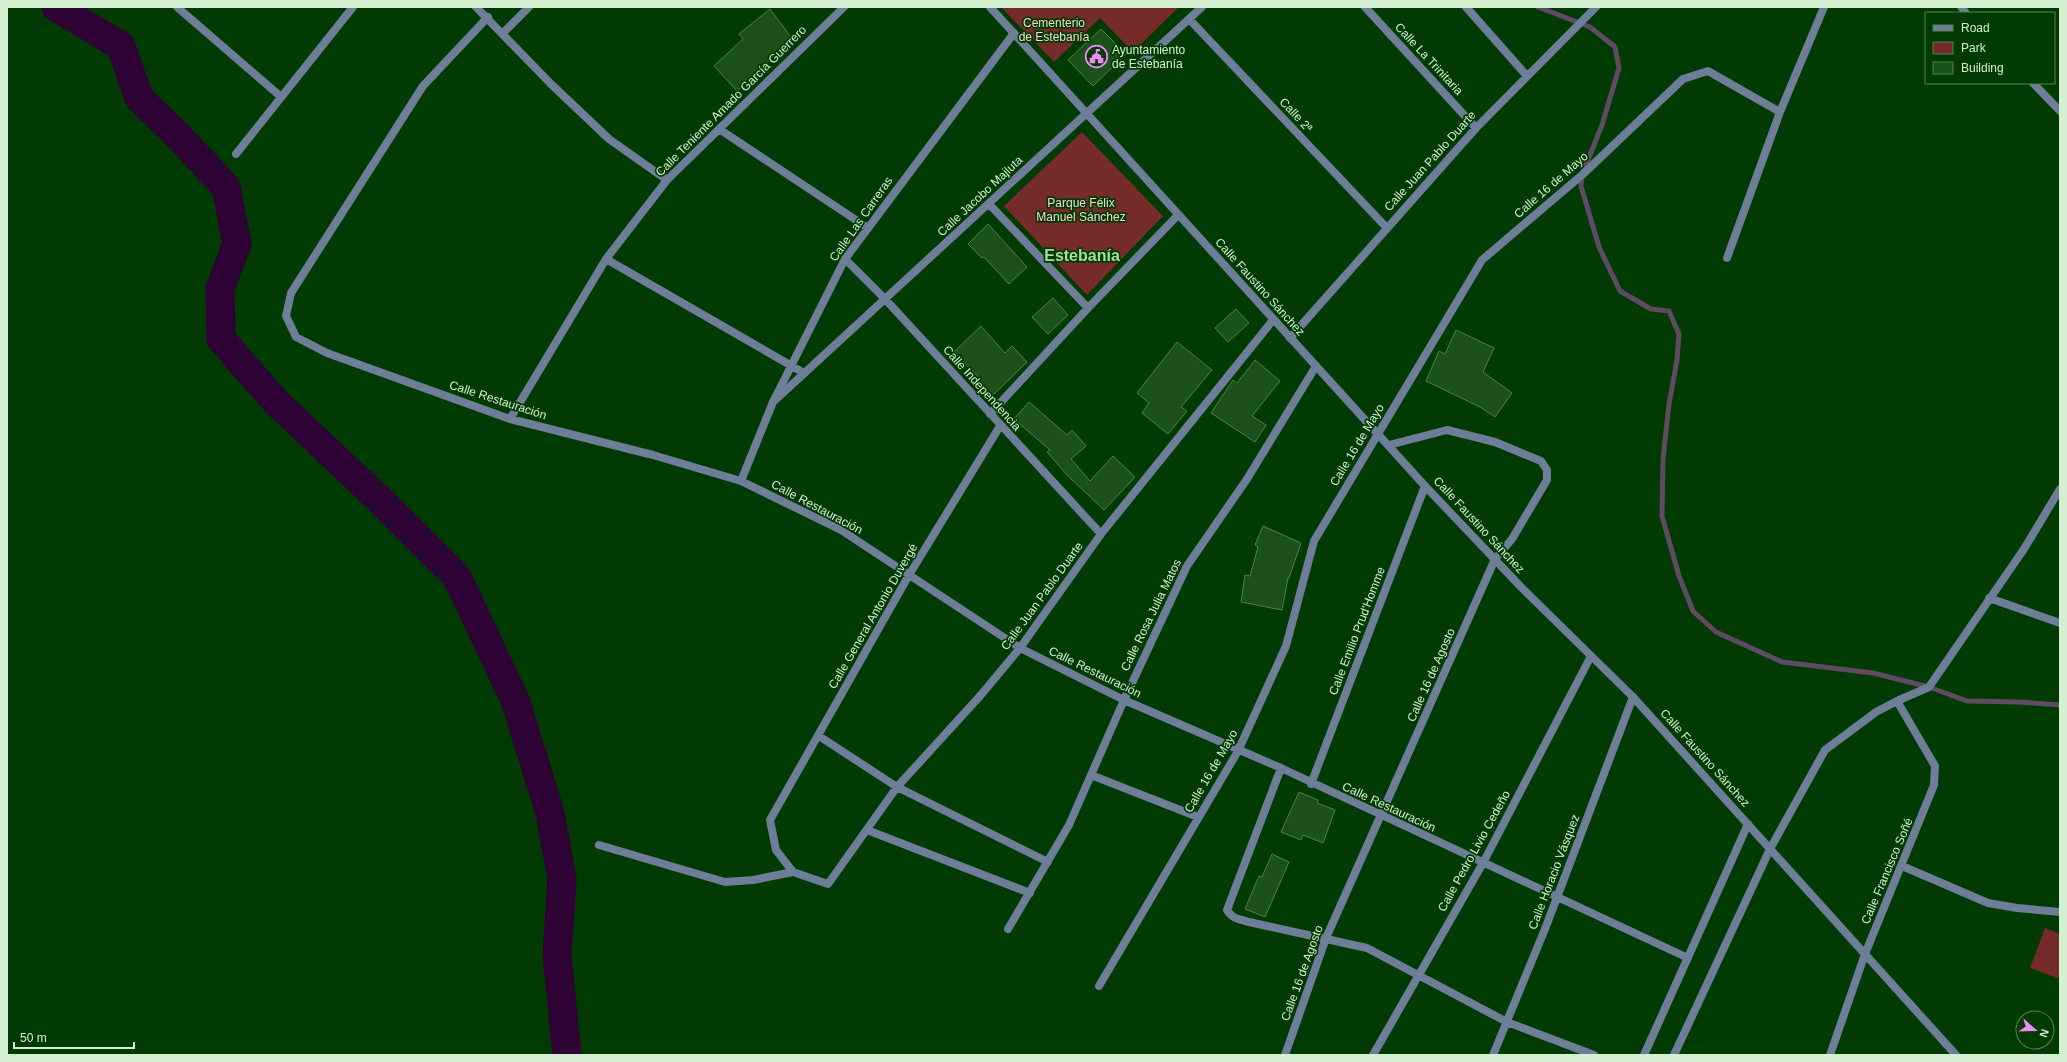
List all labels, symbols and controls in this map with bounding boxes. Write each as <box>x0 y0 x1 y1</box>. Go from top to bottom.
legend <box>1925 12 2055 84</box>
park label: Cementerio de Estebanía <box>1019 16 1090 44</box>
street label: Calle La Trinitaria <box>1392 20 1466 98</box>
text: Road <box>1961 21 1990 35</box>
street label: Calle Teniente Amado García Guerrero <box>653 23 809 179</box>
text: Park <box>1961 41 1987 55</box>
place label: Ayuntamiento de Estebanía <box>1112 43 1185 71</box>
public building icon: Ayuntamiento de Estebanía <box>1084 44 1110 70</box>
text: Building <box>1961 61 2004 75</box>
street label: Calle 2ª <box>1277 95 1316 135</box>
street label: Calle Juan Pablo Duarte <box>1381 108 1479 214</box>
street label: Calle 16 de Mayo <box>1511 149 1591 221</box>
street label: Calle Jacobo Majluta <box>934 153 1026 239</box>
street label: Calle Las Carreras <box>827 174 895 264</box>
park label: Parque Félix Manuel Sánchez <box>1036 196 1126 224</box>
street label: Calle Faustino Sánchez <box>1212 235 1308 339</box>
district label: Estebanía <box>1044 247 1120 264</box>
street label: Calle Independencia <box>940 343 1024 434</box>
street label: Calle Restauración <box>448 378 548 422</box>
street label: Calle 16 de Mayo <box>1327 401 1387 489</box>
street label: Calle Faustino Sánchez <box>1431 474 1527 576</box>
street label: Calle Restauración <box>769 477 865 537</box>
street label: Calle Juan Pablo Duarte <box>998 539 1086 653</box>
street label: Calle General Antonio Duvergé <box>826 541 921 691</box>
street label: Calle Rosa Julia Matos <box>1118 557 1184 673</box>
street label: Calle Emilio Prud'Homme <box>1326 565 1388 697</box>
street label: Calle 16 de Agosto <box>1404 626 1458 724</box>
street label: Calle Restauración <box>1046 643 1144 701</box>
street label: Calle Faustino Sánchez <box>1657 706 1753 810</box>
street label: Calle 16 de Mayo <box>1182 727 1241 815</box>
street label: Calle Restauración <box>1340 779 1438 835</box>
street label: Calle Pedro Livio Cedeño <box>1435 788 1513 914</box>
street label: Calle Horacio Vásquez <box>1526 813 1582 931</box>
street label: Calle Francisco Soñé <box>1858 815 1916 926</box>
street label: Calle 16 de Agosto <box>1278 923 1326 1023</box>
north arrow <box>2015 1010 2055 1050</box>
scale bar <box>14 1024 134 1050</box>
text: N <box>2037 1028 2051 1039</box>
text: 50 m <box>20 1031 47 1045</box>

